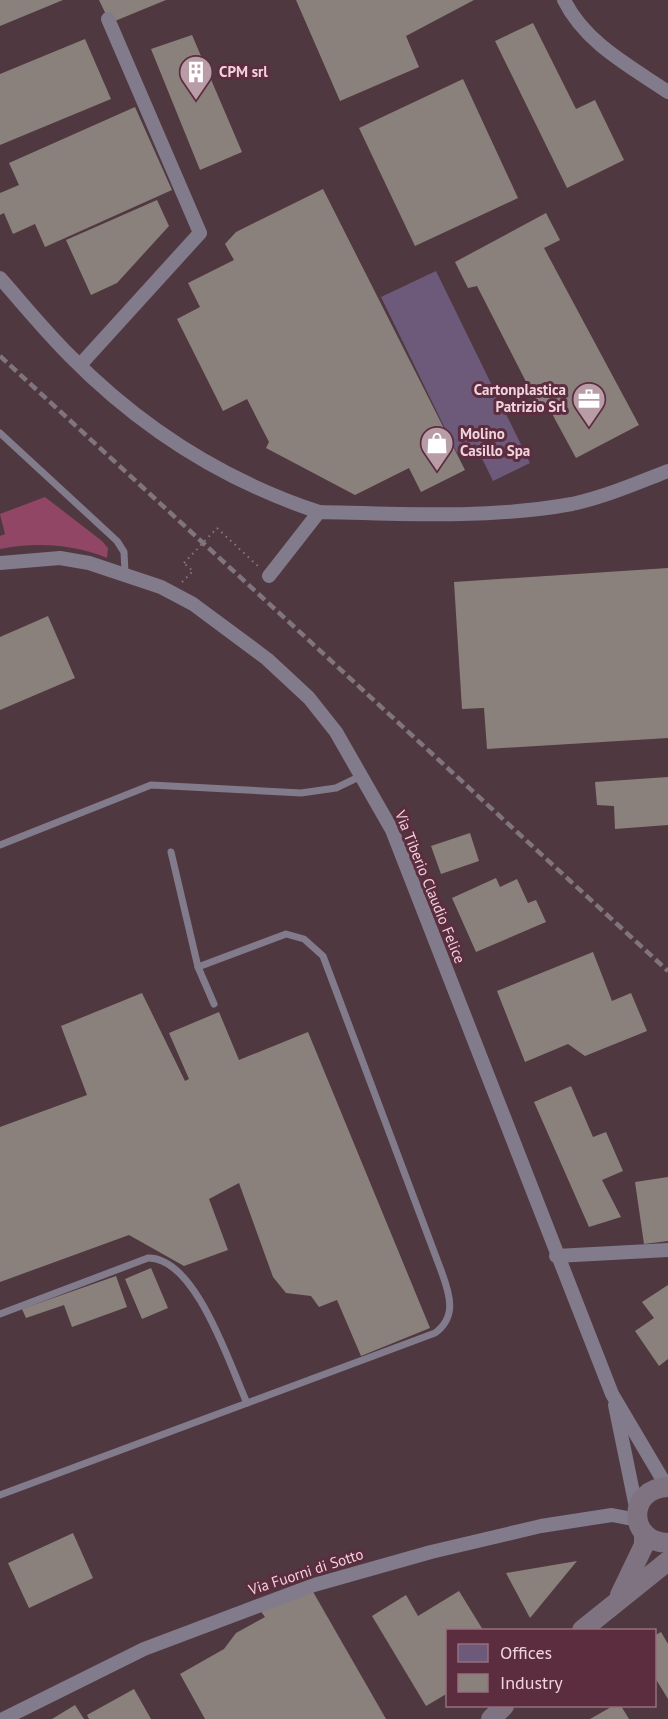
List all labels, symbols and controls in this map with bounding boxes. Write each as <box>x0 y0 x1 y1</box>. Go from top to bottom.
building icon: CPM srl <box>178 54 214 101</box>
place label: CPM srl <box>219 62 268 81</box>
place label: Cartonplastica Patrizio Srl <box>474 380 567 416</box>
office icon: Cartonplastica Patrizio Srl <box>571 381 607 428</box>
place label: Molino Casillo Spa <box>460 424 530 460</box>
shop icon: Molino Casillo Spa <box>419 425 455 472</box>
street label: Via Tiberio Claudio Felice <box>391 807 470 966</box>
street label: Via Fuorni di Sotto <box>245 1544 366 1599</box>
legend <box>446 1629 656 1707</box>
text: Offices <box>500 1641 552 1664</box>
text: Industry <box>500 1671 563 1694</box>

